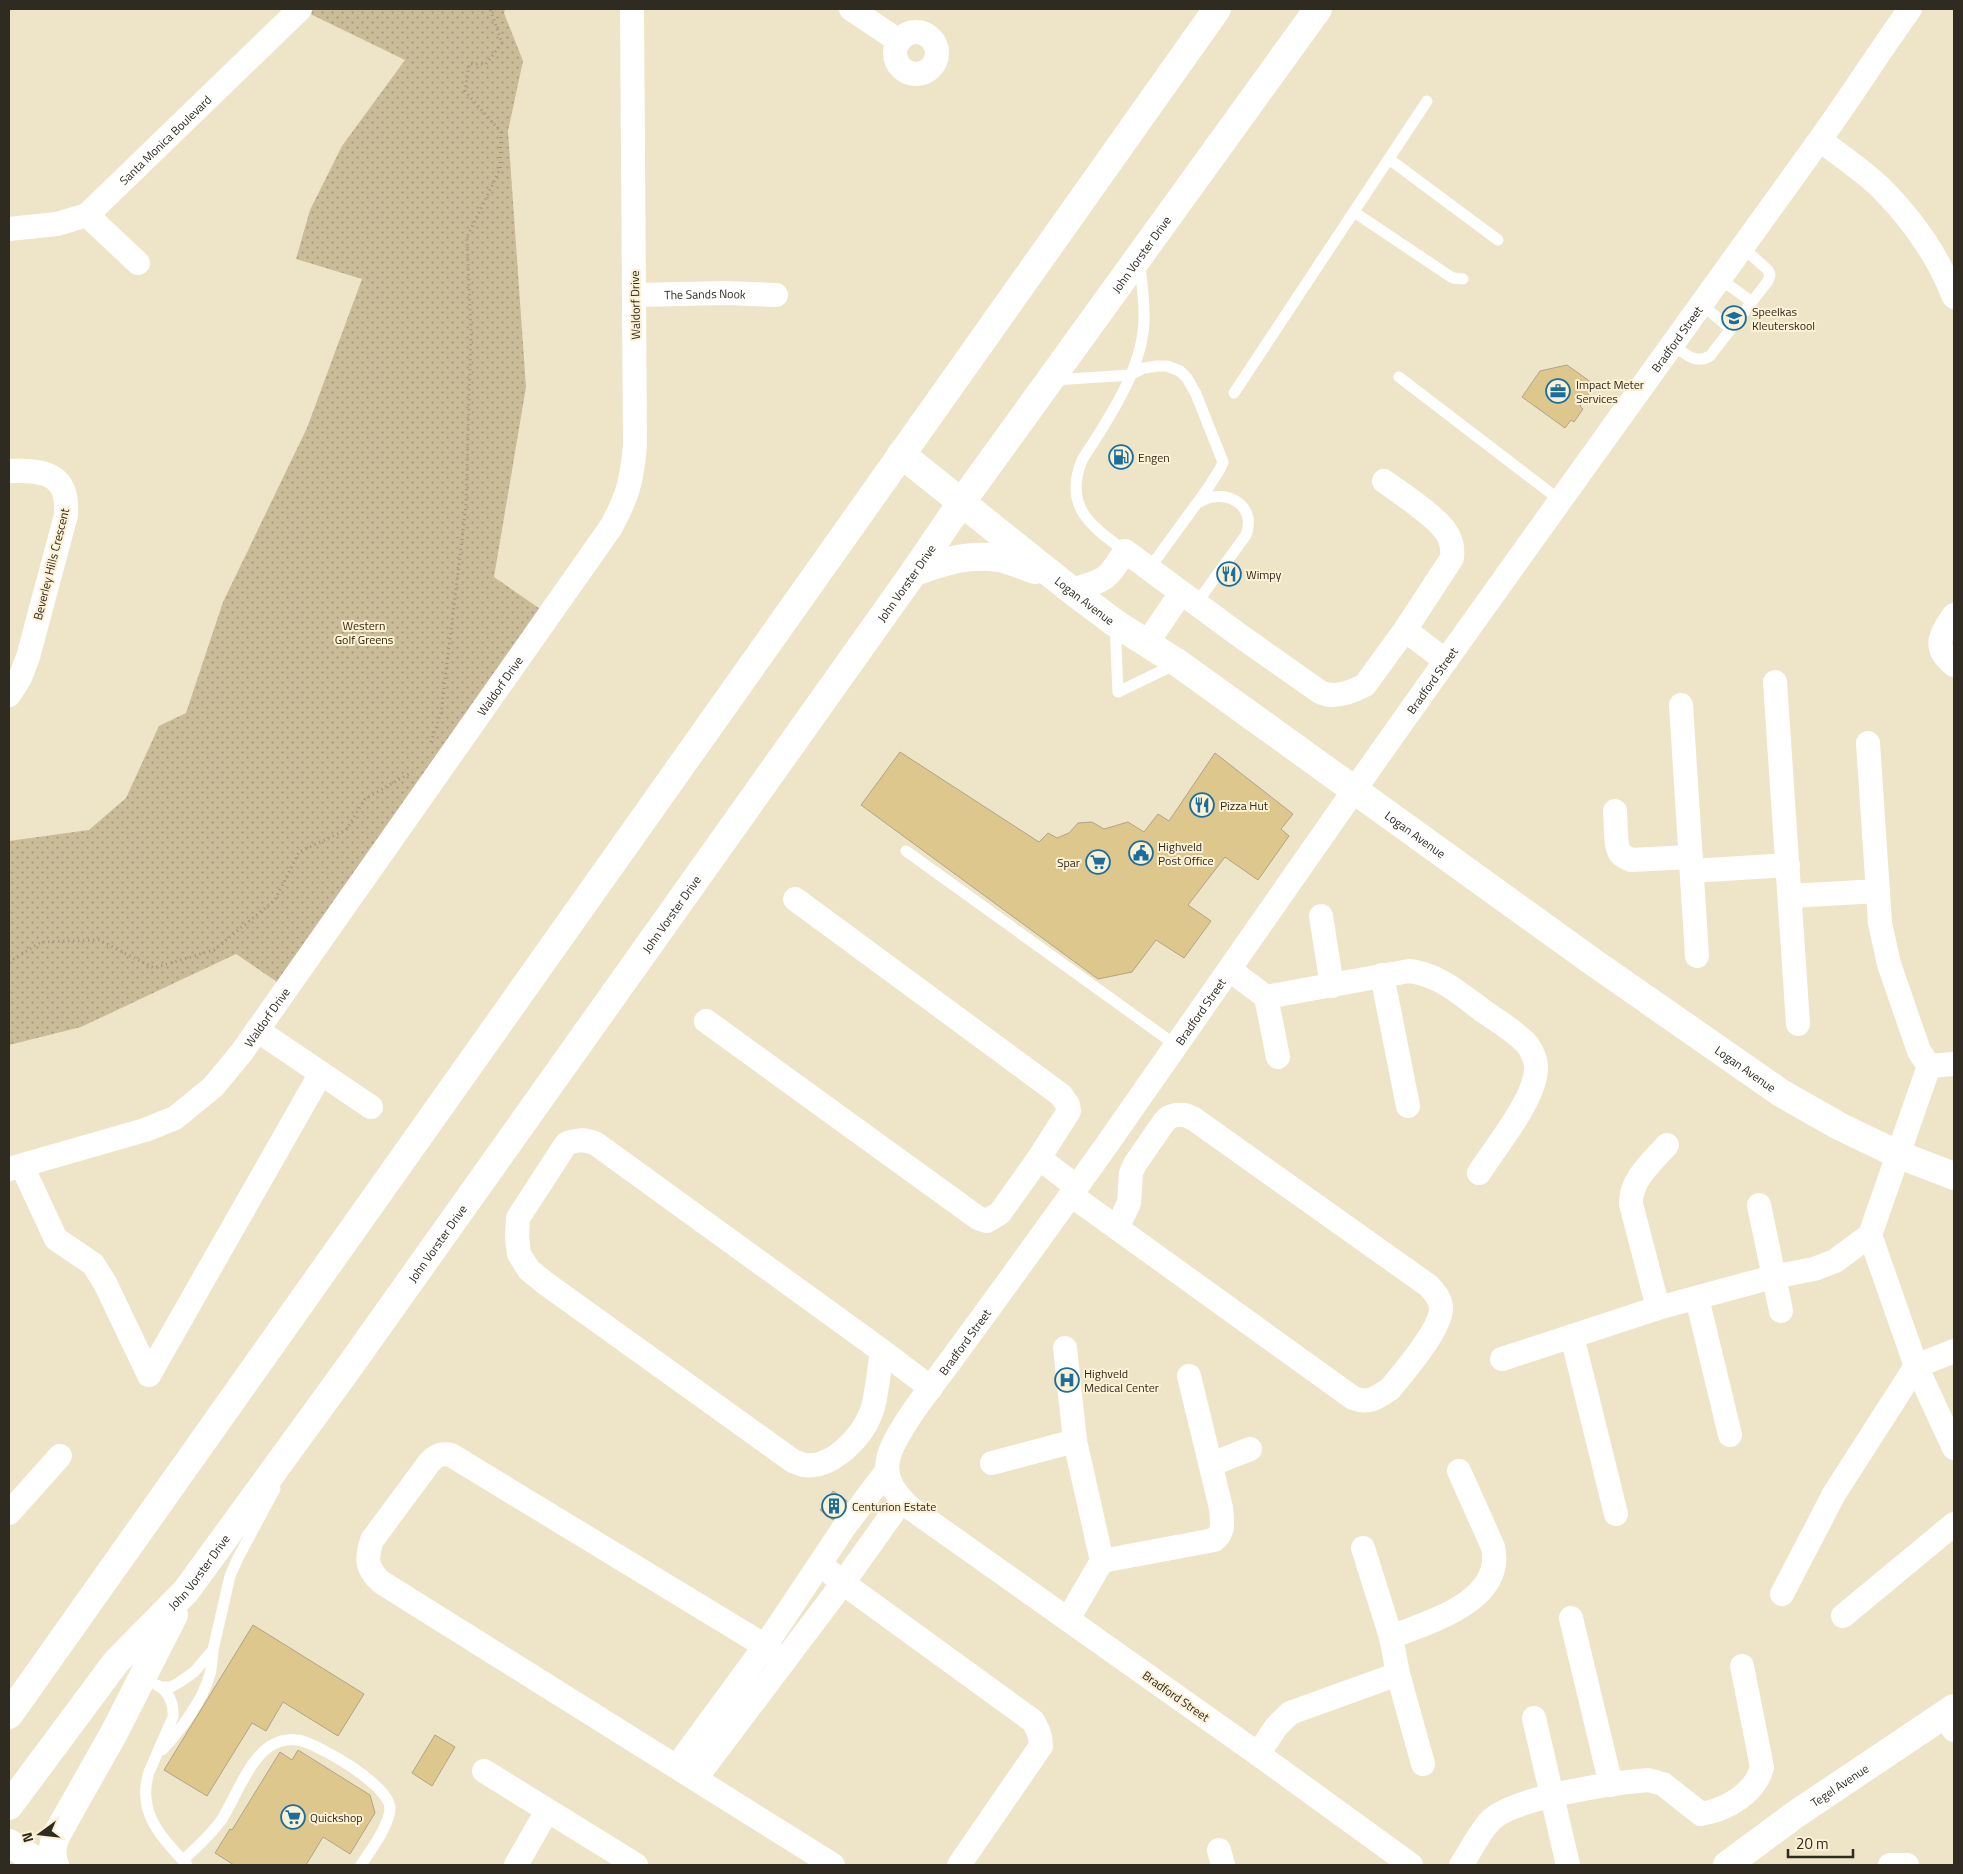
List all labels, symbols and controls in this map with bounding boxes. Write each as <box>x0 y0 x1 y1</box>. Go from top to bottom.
street label: Santa Monica Boulevard <box>114 90 215 189</box>
street label: John Vorster Drive <box>1106 212 1175 297</box>
street label: Waldorf Drive <box>625 270 645 340</box>
street label: The Sands Nook <box>664 283 746 304</box>
street label: Bradford Street <box>1646 301 1707 376</box>
place label: Speelkas Kleuterskool <box>1752 302 1815 335</box>
school or university icon: Speelkas Kleuterskool <box>1721 305 1747 331</box>
place label: Impact Meter Services <box>1576 375 1644 408</box>
office icon: Impact Meter Services <box>1545 378 1571 404</box>
fuel station icon: Engen <box>1108 444 1134 470</box>
place label: Engen <box>1138 448 1170 467</box>
street label: Beverley Hills Crescent <box>28 505 74 622</box>
street label: John Vorster Drive <box>872 540 940 626</box>
restaurant icon: Wimpy <box>1216 561 1242 587</box>
place label: Wimpy <box>1246 565 1282 584</box>
street label: Logan Avenue <box>1051 571 1119 629</box>
park label: Western Golf Greens <box>335 616 394 649</box>
street label: Bradford Street <box>1402 642 1463 718</box>
street label: Waldorf Drive <box>472 652 527 719</box>
restaurant icon: Pizza Hut <box>1189 792 1215 818</box>
place label: Pizza Hut <box>1220 796 1269 815</box>
street label: Logan Avenue <box>1381 806 1450 863</box>
place label: Highveld Post Office <box>1158 837 1214 870</box>
public building icon: Highveld Post Office <box>1128 840 1154 866</box>
supermarket icon: Spar <box>1085 849 1111 875</box>
place label: Spar <box>1057 853 1080 872</box>
street label: John Vorster Drive <box>637 871 705 957</box>
street label: Bradford Street <box>1170 973 1231 1049</box>
street label: Waldorf Drive <box>239 983 294 1051</box>
street label: Logan Avenue <box>1711 1040 1780 1096</box>
street label: John Vorster Drive <box>403 1201 471 1286</box>
street label: Bradford Street <box>934 1304 996 1379</box>
place label: Highveld Medical Center <box>1084 1364 1159 1397</box>
hospital icon: Highveld Medical Center <box>1054 1367 1080 1393</box>
building icon: Centurion Estate <box>821 1493 847 1519</box>
place label: Centurion Estate <box>852 1497 936 1516</box>
street label: John Vorster Drive <box>163 1530 234 1614</box>
street label: Bradford Street <box>1139 1666 1214 1727</box>
street label: Tegel Avenue <box>1806 1759 1872 1811</box>
supermarket icon: Quickshop <box>280 1804 306 1830</box>
place label: Quickshop <box>310 1808 363 1827</box>
north arrow <box>15 1809 65 1859</box>
scale bar <box>1788 1826 1853 1858</box>
text: N <box>16 1830 38 1845</box>
text: 20 m <box>1796 1832 1829 1855</box>

